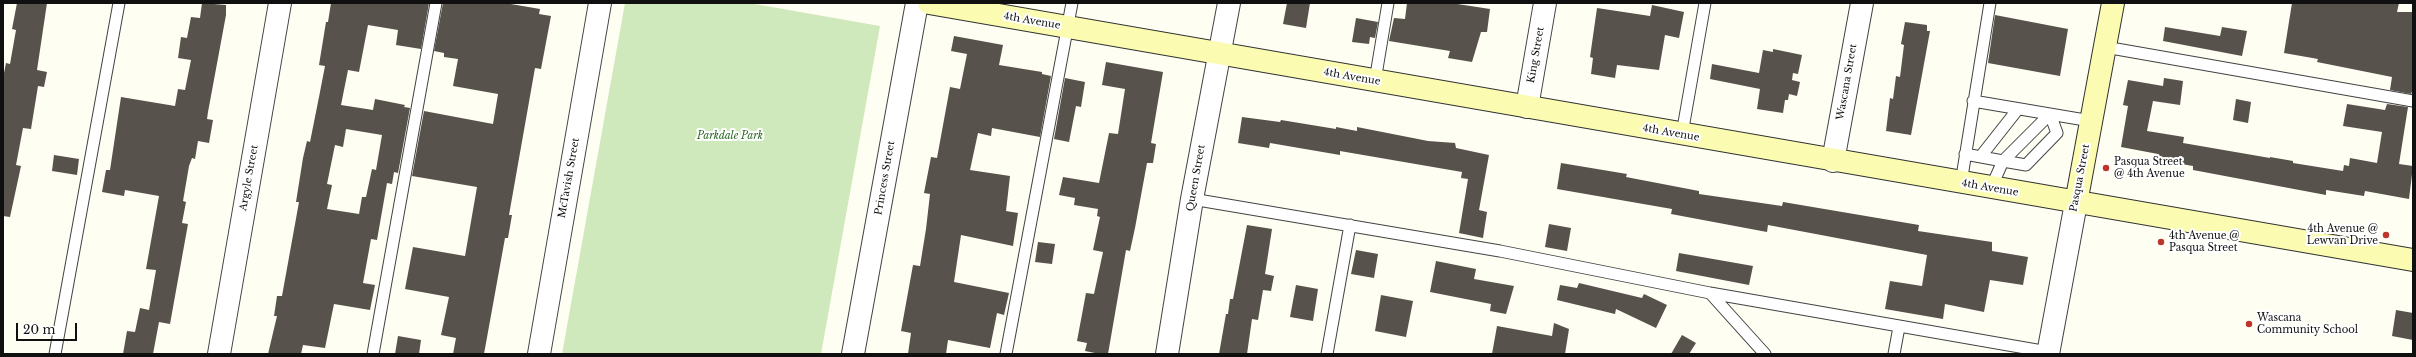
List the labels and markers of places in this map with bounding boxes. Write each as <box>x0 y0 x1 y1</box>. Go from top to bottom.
place label: Pasqua Street @ 4th Avenue <box>2114 156 2185 180</box>
marker: Pasqua Street @ 4th Avenue <box>2101 163 2111 173</box>
place label: 4th Avenue @ Lewvan Drive <box>2307 223 2378 246</box>
place label: 4th Avenue @ Pasqua Street <box>2169 230 2240 254</box>
marker: 4th Avenue @ Lewvan Drive <box>2381 230 2391 240</box>
marker: 4th Avenue @ Pasqua Street <box>2156 237 2166 247</box>
place label: Wascana Community School <box>2257 312 2358 336</box>
marker: Wascana Community School <box>2244 319 2254 329</box>

